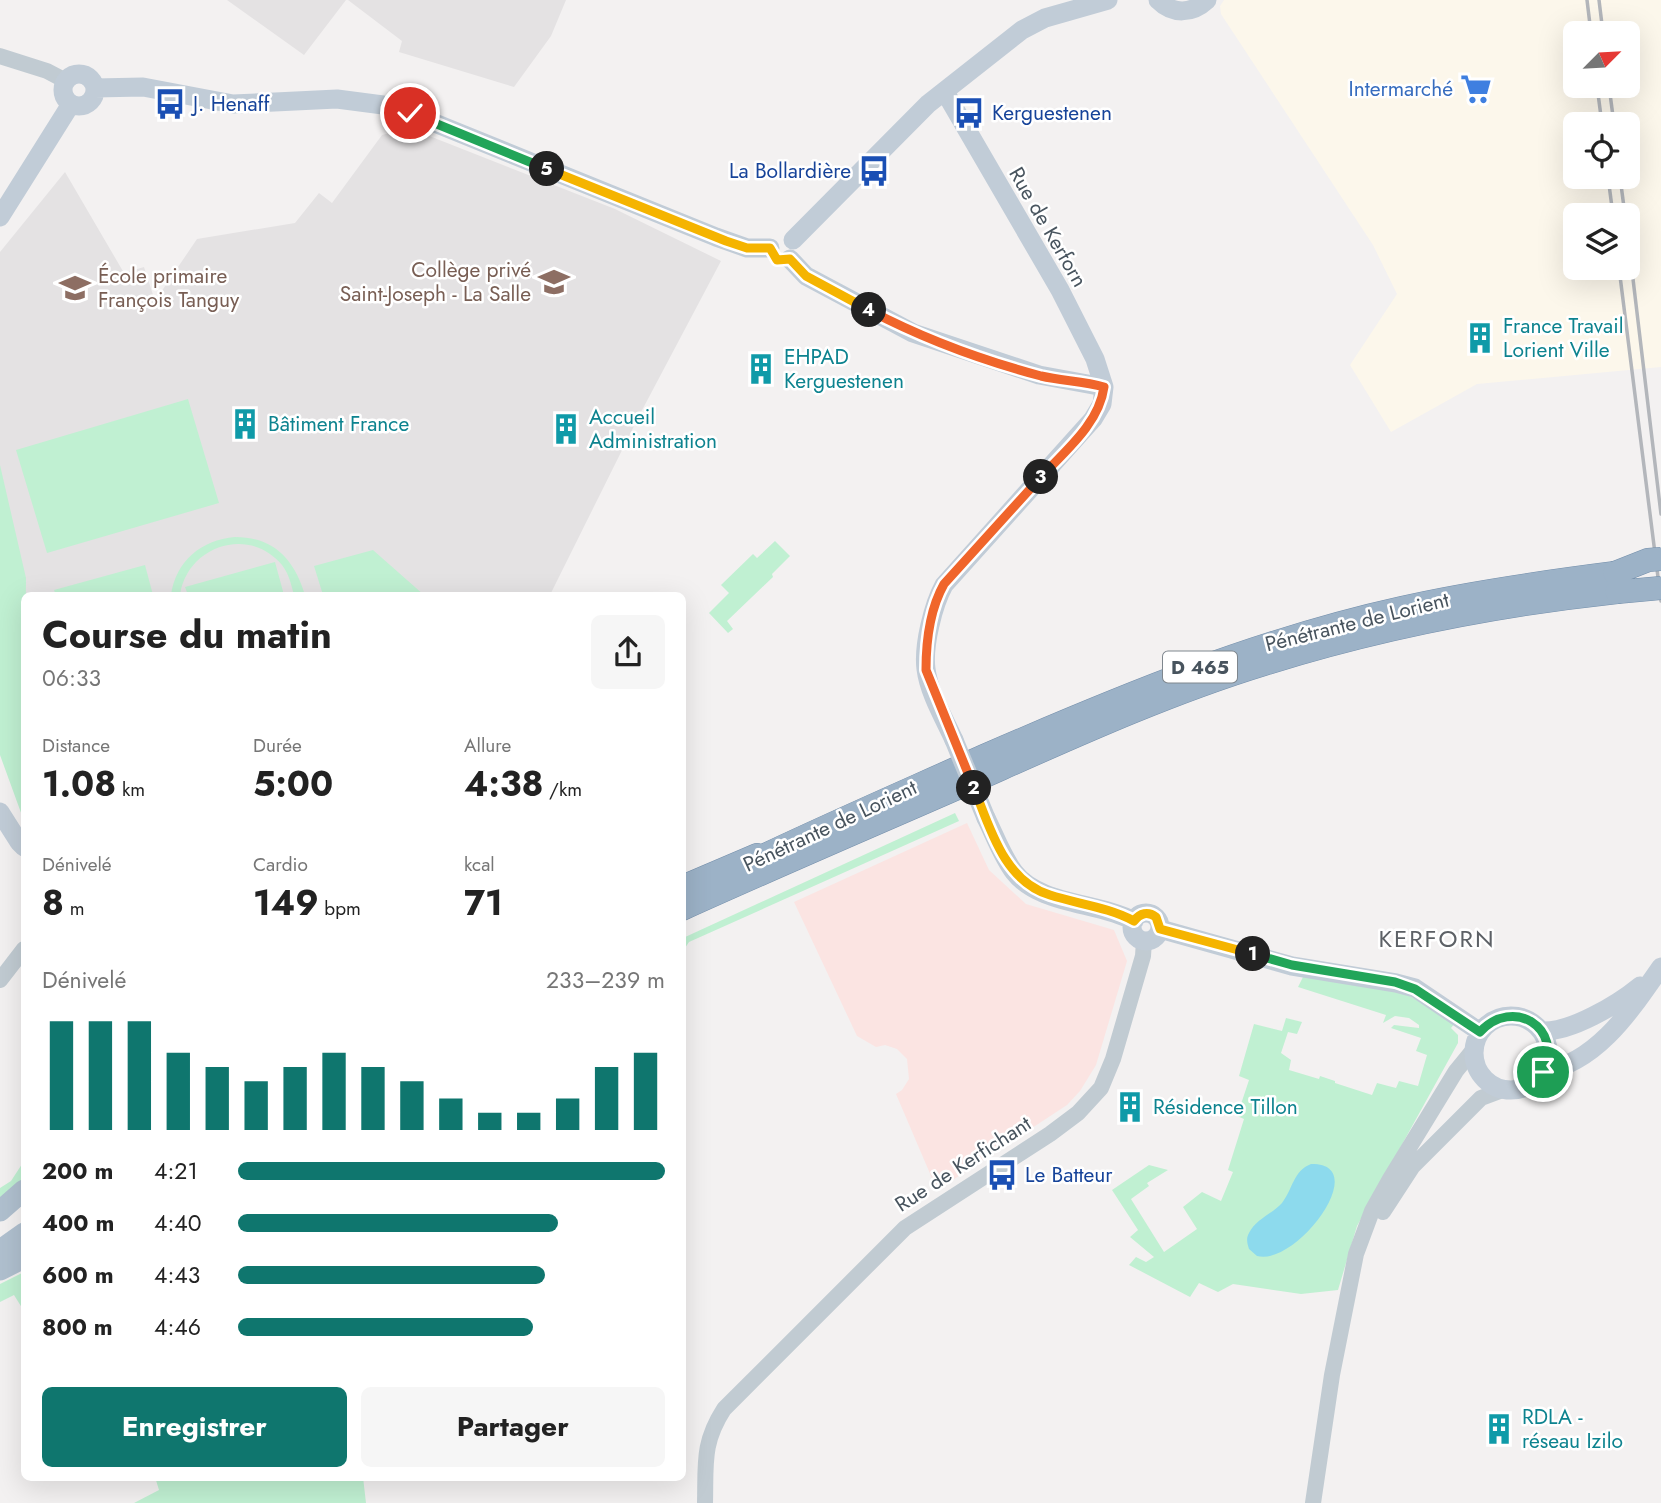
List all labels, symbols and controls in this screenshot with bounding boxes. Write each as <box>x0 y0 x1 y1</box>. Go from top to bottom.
north arrow <box>1563 21 1640 98</box>
map controls <box>1563 21 1640 280</box>
supermarket icon: Intermarché <box>1459 72 1493 106</box>
place label: Intermarché <box>1349 74 1453 104</box>
pin <box>380 83 440 143</box>
bus stop icon: J. Henaff <box>153 87 187 121</box>
place label: J. Henaff <box>190 89 271 119</box>
icon: check <box>391 94 429 132</box>
bus stop icon: Kerguestenen <box>952 96 986 130</box>
place label: Kerguestenen <box>992 98 1112 128</box>
button: locate <box>1563 112 1640 189</box>
pin: 5 <box>530 152 564 186</box>
bus stop icon: La Bollardière <box>857 154 891 188</box>
text: 5 <box>540 155 553 182</box>
place label: La Bollardière <box>729 156 851 186</box>
street label: Rue de Kerforn <box>1002 162 1094 292</box>
button: layers <box>1563 203 1640 280</box>
place label: Collège privé Saint-Joseph - La Salle <box>340 255 531 309</box>
place label: École primaire François Tanguy <box>98 261 240 315</box>
school or university icon: Collège privé Saint-Joseph - La Salle <box>537 265 571 299</box>
school or university icon: École primaire François Tanguy <box>58 271 92 305</box>
pin: 4 <box>852 292 886 328</box>
text: 4 <box>862 296 875 323</box>
place label: France Travail Lorient Ville <box>1503 311 1623 365</box>
building icon: France Travail Lorient Ville <box>1463 321 1497 355</box>
place label: EHPAD Kerguestenen <box>784 342 904 396</box>
building icon: EHPAD Kerguestenen <box>744 352 778 386</box>
place label: Accueil Administration <box>589 402 717 456</box>
building icon: Bâtiment France <box>228 407 262 441</box>
place label: Bâtiment France <box>268 409 409 439</box>
building icon: Accueil Administration <box>549 412 583 446</box>
pin: 3 <box>1024 460 1058 494</box>
text: 3 <box>1035 463 1046 490</box>
street label: Pénétrante de Lorient <box>1262 585 1452 659</box>
text: Course du matin <box>42 607 332 662</box>
button: share <box>591 615 665 689</box>
road number: D 465 <box>1163 652 1237 682</box>
text: 06:33 <box>42 661 101 695</box>
text: Distance <box>42 732 110 759</box>
text: Durée <box>253 732 302 759</box>
text: Allure <box>464 732 511 759</box>
text: 1.08 <box>42 759 116 809</box>
text: 5:00 <box>253 759 333 809</box>
text: 4:38 <box>464 759 543 809</box>
pin: 2 <box>956 770 992 806</box>
street label: Pénétrante de Lorient <box>738 773 922 879</box>
text: 2 <box>967 774 980 801</box>
text: km <box>116 776 145 803</box>
text: /km <box>543 776 582 803</box>
text: Dénivelé <box>42 851 112 878</box>
text: Cardio <box>253 851 308 878</box>
text: kcal <box>464 851 495 878</box>
text: 8 <box>42 878 64 928</box>
text: 149 <box>253 878 319 928</box>
text: 71 <box>464 878 503 928</box>
text: m <box>64 895 84 922</box>
text: bpm <box>319 895 361 922</box>
district label: KERFORN <box>1378 921 1496 956</box>
pin: 1 <box>1236 936 1270 972</box>
text: 1 <box>1248 940 1257 967</box>
text: Dénivelé <box>42 963 126 997</box>
text: 233–239 m <box>546 963 665 997</box>
pin <box>1513 1042 1573 1102</box>
icon: arrive <box>1524 1053 1562 1091</box>
building icon: Résidence Tillon <box>1113 1090 1147 1124</box>
place label: Résidence Tillon <box>1153 1092 1298 1122</box>
street label: Rue de Kerfichant <box>889 1109 1037 1219</box>
text: 200 m <box>42 1154 113 1188</box>
text: 4:21 <box>154 1154 198 1188</box>
bus stop icon: Le Batteur <box>985 1158 1019 1192</box>
place label: Le Batteur <box>1025 1160 1113 1190</box>
text: 400 m <box>42 1206 114 1240</box>
text: 4:40 <box>154 1206 202 1240</box>
text: 600 m <box>42 1258 114 1292</box>
text: 4:43 <box>154 1258 200 1292</box>
text: 800 m <box>42 1310 113 1344</box>
text: 4:46 <box>154 1310 201 1344</box>
button: Enregistrer <box>42 1387 347 1467</box>
button: Partager <box>361 1387 665 1467</box>
place label: RDLA - réseau Izilo <box>1522 1402 1623 1456</box>
building icon: RDLA - réseau Izilo <box>1482 1412 1516 1446</box>

